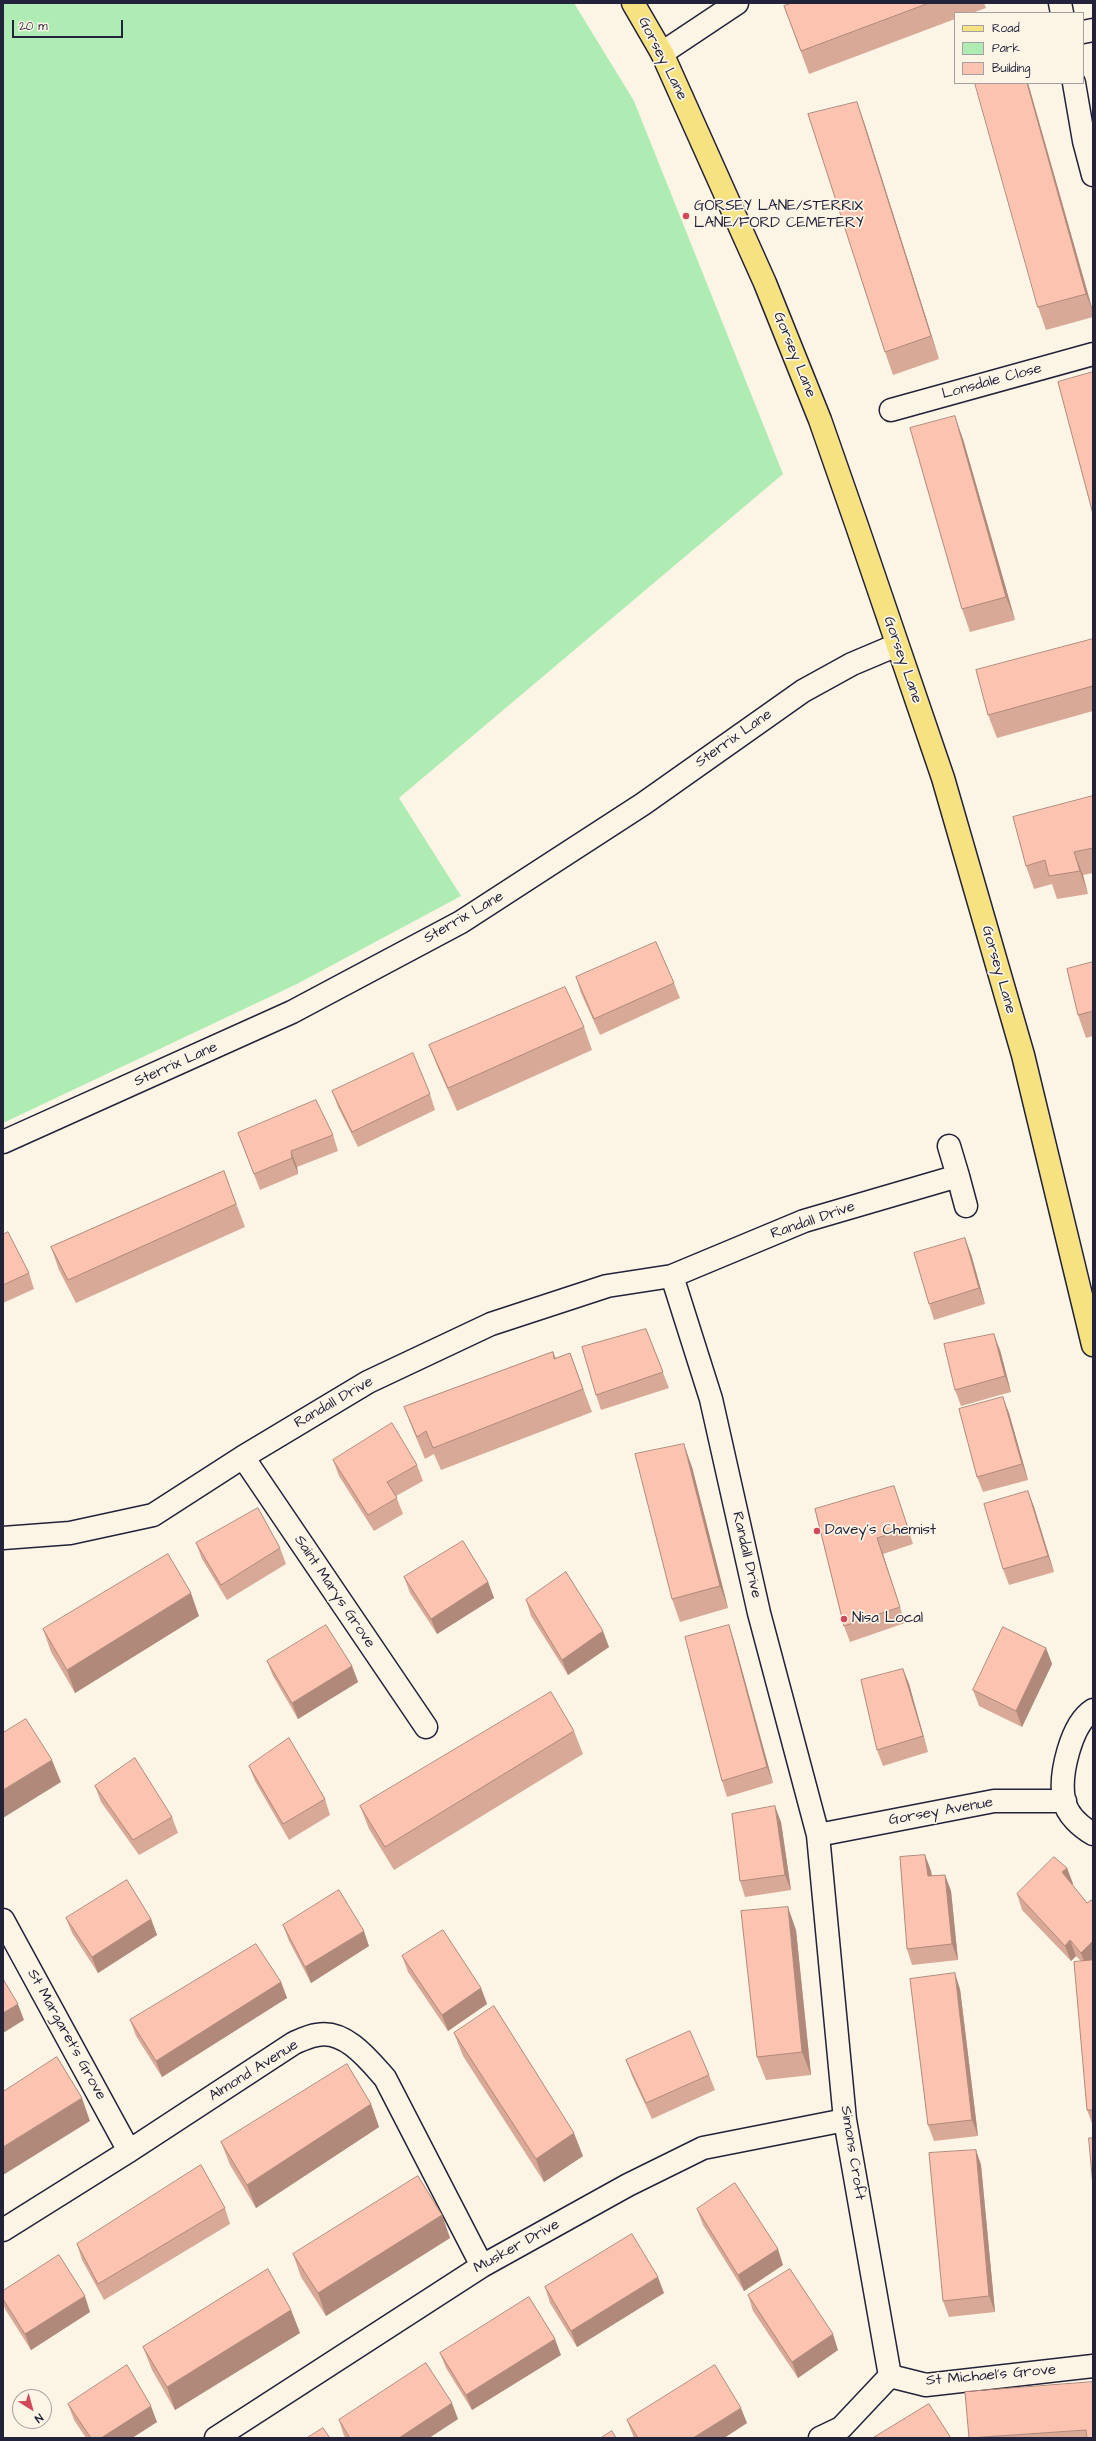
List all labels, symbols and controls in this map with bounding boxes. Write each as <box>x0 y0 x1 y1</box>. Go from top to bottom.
scale bar <box>14 12 125 38</box>
legend <box>954 12 1084 84</box>
street label: Gorsey Lane <box>633 15 691 103</box>
text: 20 m <box>19 18 48 35</box>
text: Road <box>992 20 1020 37</box>
text: Park <box>992 40 1020 57</box>
text: Building <box>992 60 1030 77</box>
place label: GORSEY LANE/STERRIX LANE/FORD CEMETERY <box>694 198 864 233</box>
marker: GORSEY LANE/STERRIX LANE/FORD CEMETERY <box>681 211 691 221</box>
street label: Gorsey Lane <box>769 310 819 400</box>
street label: Lonsdale Close <box>940 360 1044 404</box>
street label: Gorsey Lane <box>879 614 925 706</box>
street label: Sterrix Lane <box>692 706 776 772</box>
street label: Sterrix Lane <box>421 888 507 948</box>
street label: Gorsey Lane <box>977 924 1019 1016</box>
street label: Sterrix Lane <box>132 1039 220 1091</box>
street label: Randall Drive <box>768 1198 858 1244</box>
street label: Randall Drive <box>291 1373 377 1433</box>
street label: Randall Drive <box>727 1510 765 1600</box>
place label: Davey's Chemist <box>825 1522 936 1540</box>
marker: Davey's Chemist <box>812 1526 822 1536</box>
street label: Saint Marys Grove <box>290 1532 378 1652</box>
place label: Nisa Local <box>852 1610 923 1628</box>
marker: Nisa Local <box>839 1614 849 1624</box>
street label: Gorsey Avenue <box>887 1794 995 1830</box>
street label: St Margaret's Grove <box>23 1966 109 2104</box>
street label: Almond Avenue <box>206 2036 302 2106</box>
street label: Simons Croft <box>836 2104 868 2202</box>
street label: Musker Drive <box>471 2216 563 2278</box>
street label: St Michael's Grove <box>925 2361 1057 2391</box>
north arrow <box>12 2389 52 2429</box>
text: N <box>32 2410 46 2426</box>

